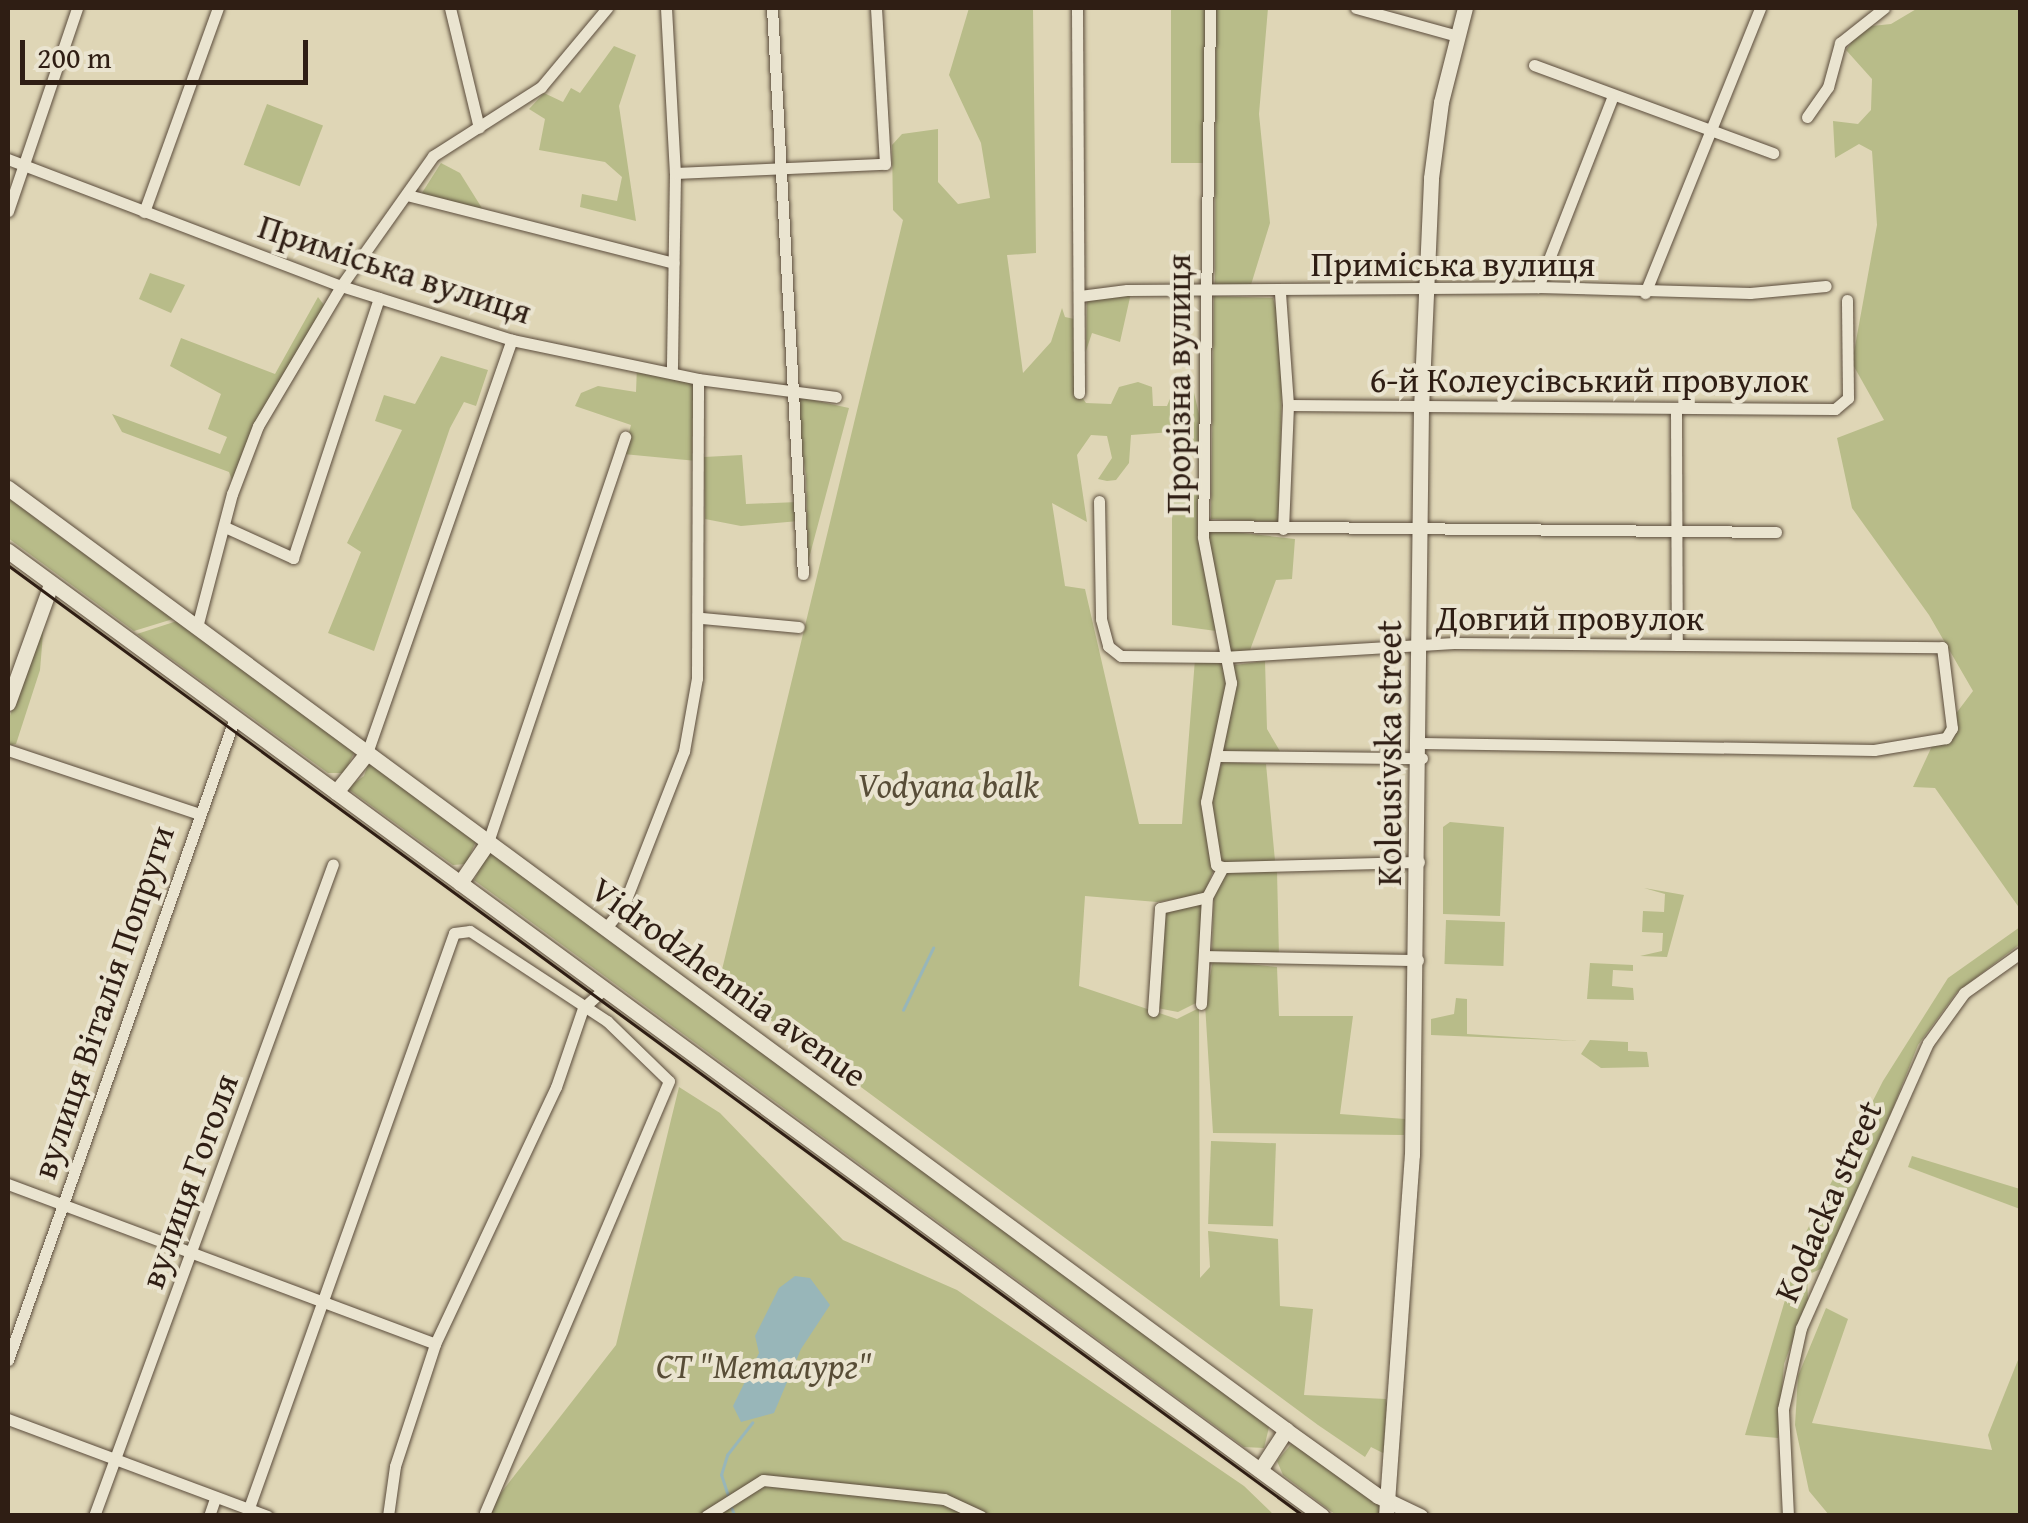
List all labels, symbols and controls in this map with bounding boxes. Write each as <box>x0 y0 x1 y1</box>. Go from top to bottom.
scale bar <box>25 20 312 82</box>
text: 200 m <box>37 35 111 79</box>
street label: Приміська вулиця <box>253 205 537 333</box>
street label: Приміська вулиця <box>1311 243 1595 285</box>
street label: Прорізна вулиця <box>1157 254 1199 514</box>
street label: 6-й Колеусівський провулок <box>1369 359 1809 401</box>
street label: Довгий провулок <box>1436 597 1704 639</box>
street label: Koleusivska street <box>1368 620 1410 886</box>
park label: Vodyana balk <box>857 764 1039 806</box>
street label: вулиця Віталія Попруги <box>23 820 183 1184</box>
street label: Vidrodzhennia avenue <box>583 868 875 1096</box>
street label: вулиця Гоголя <box>131 1068 247 1294</box>
street label: Kodacka street <box>1765 1094 1891 1308</box>
park label: СТ "Металург" <box>656 1345 872 1387</box>

